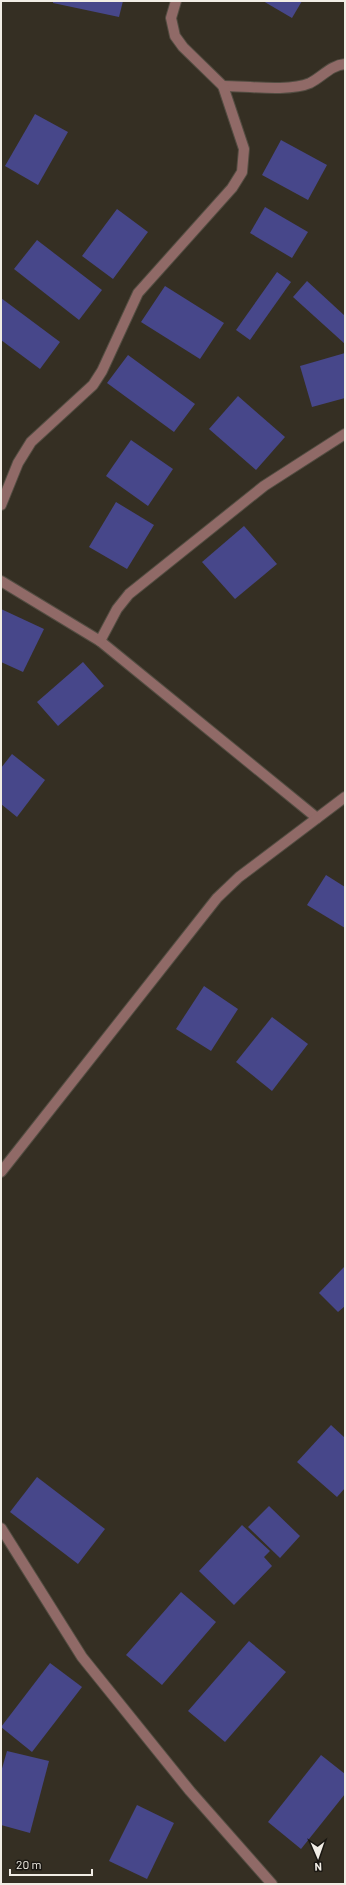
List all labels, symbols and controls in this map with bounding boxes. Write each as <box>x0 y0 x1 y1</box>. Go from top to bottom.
north arrow <box>298 1837 338 1877</box>
scale bar <box>10 1851 92 1877</box>
text: 20 m <box>16 1857 42 1871</box>
text: N <box>314 1861 322 1874</box>

